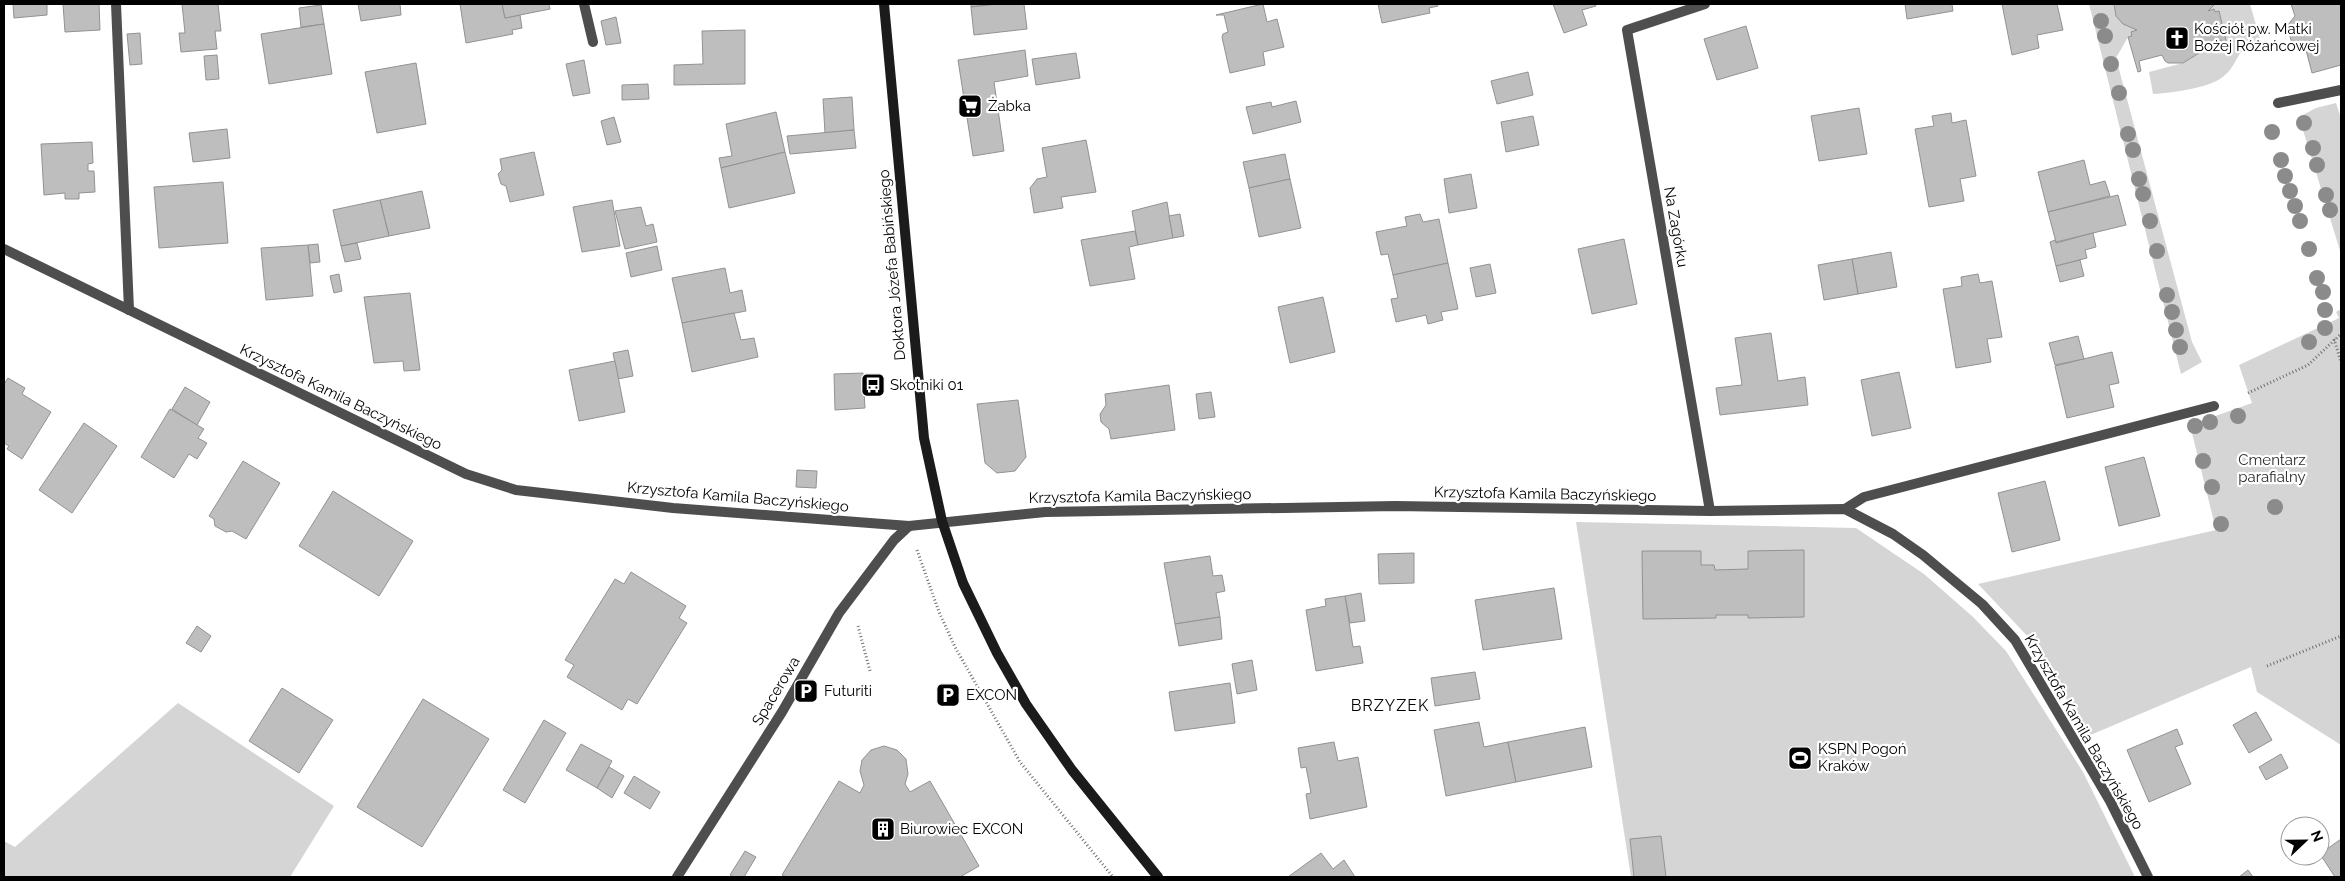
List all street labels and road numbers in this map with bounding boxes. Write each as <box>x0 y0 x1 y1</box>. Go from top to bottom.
street label: Doktora Józefa Babińskiego <box>875 169 909 361</box>
street label: Na Zagórku <box>1660 185 1692 269</box>
street label: Krzysztofa Kamila Baczyńskiego <box>237 340 445 454</box>
street label: Krzysztofa Kamila Baczyńskiego <box>626 478 850 516</box>
street label: Krzysztofa Kamila Baczyńskiego <box>1434 483 1656 505</box>
street label: Krzysztofa Kamila Baczyńskiego <box>1029 485 1251 507</box>
street label: Krzysztofa Kamila Baczyńskiego <box>2021 631 2147 833</box>
street label: Spacerowa <box>748 653 804 729</box>

